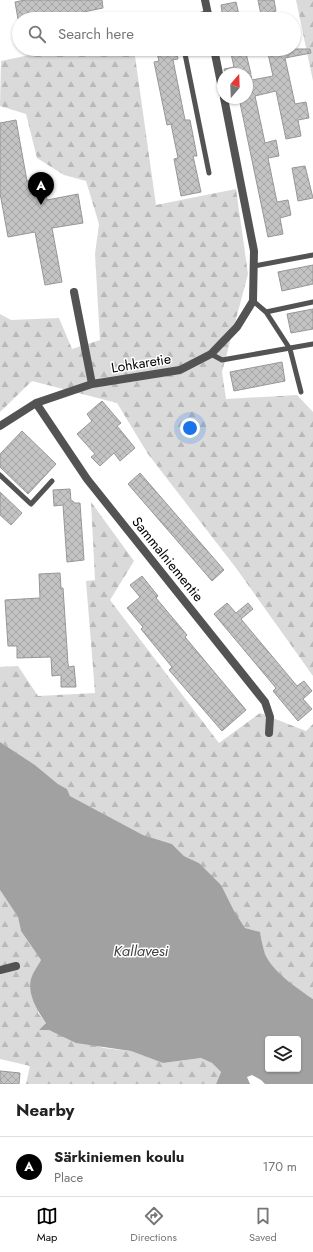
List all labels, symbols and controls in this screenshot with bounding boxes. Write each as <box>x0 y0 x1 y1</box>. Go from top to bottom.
search box <box>12 12 301 56</box>
icon: search <box>26 23 48 45</box>
text: Search here <box>58 23 134 45</box>
north arrow <box>217 68 253 104</box>
pin: A <box>28 172 54 205</box>
street label: Lohkaretie <box>110 348 172 378</box>
your location <box>180 418 200 438</box>
street label: Sammalniementie <box>127 512 209 606</box>
water label: Kallavesi <box>114 940 169 962</box>
map controls <box>265 1036 301 1072</box>
button: layers <box>265 1036 301 1072</box>
text: Nearby <box>16 1098 74 1122</box>
text: Särkiniemen koulu <box>54 1146 184 1168</box>
text: A <box>24 1157 34 1176</box>
text: 170 m <box>262 1157 297 1176</box>
text: Place <box>54 1168 83 1187</box>
tab: Map <box>36 1205 58 1245</box>
tab: Directions <box>130 1205 177 1245</box>
tab: Saved <box>249 1205 277 1245</box>

